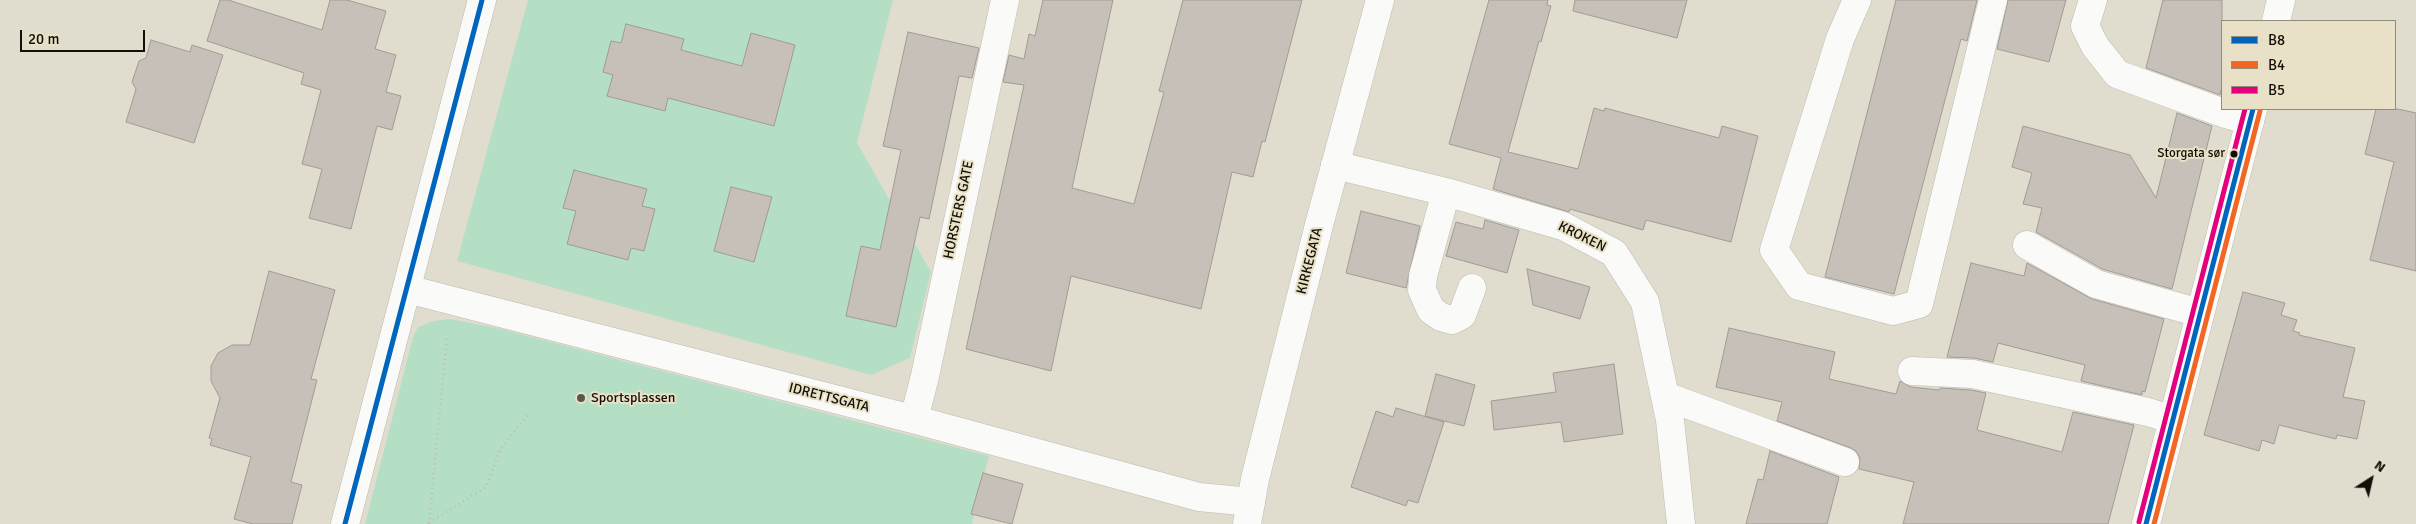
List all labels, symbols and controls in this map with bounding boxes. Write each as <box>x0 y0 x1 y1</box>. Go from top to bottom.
scale bar <box>22 20 148 52</box>
legend <box>2221 20 2396 110</box>
text: 20 m <box>28 30 59 48</box>
text: B8 <box>2268 31 2285 49</box>
text: B4 <box>2268 56 2285 74</box>
text: B5 <box>2268 81 2285 99</box>
place label: Storgata sør <box>2157 146 2225 162</box>
marker: Storgata sør <box>2229 149 2239 159</box>
street label: HORSTERS GATE <box>940 159 978 261</box>
street label: KROKEN <box>1555 218 1609 256</box>
street label: KIRKEGATA <box>1294 226 1326 296</box>
street label: IDRETTSGATA <box>787 380 871 416</box>
place label: Sportsplassen <box>591 390 675 406</box>
marker: Sportsplassen <box>575 392 587 404</box>
north arrow <box>2346 454 2396 504</box>
text: N <box>2371 457 2389 476</box>

